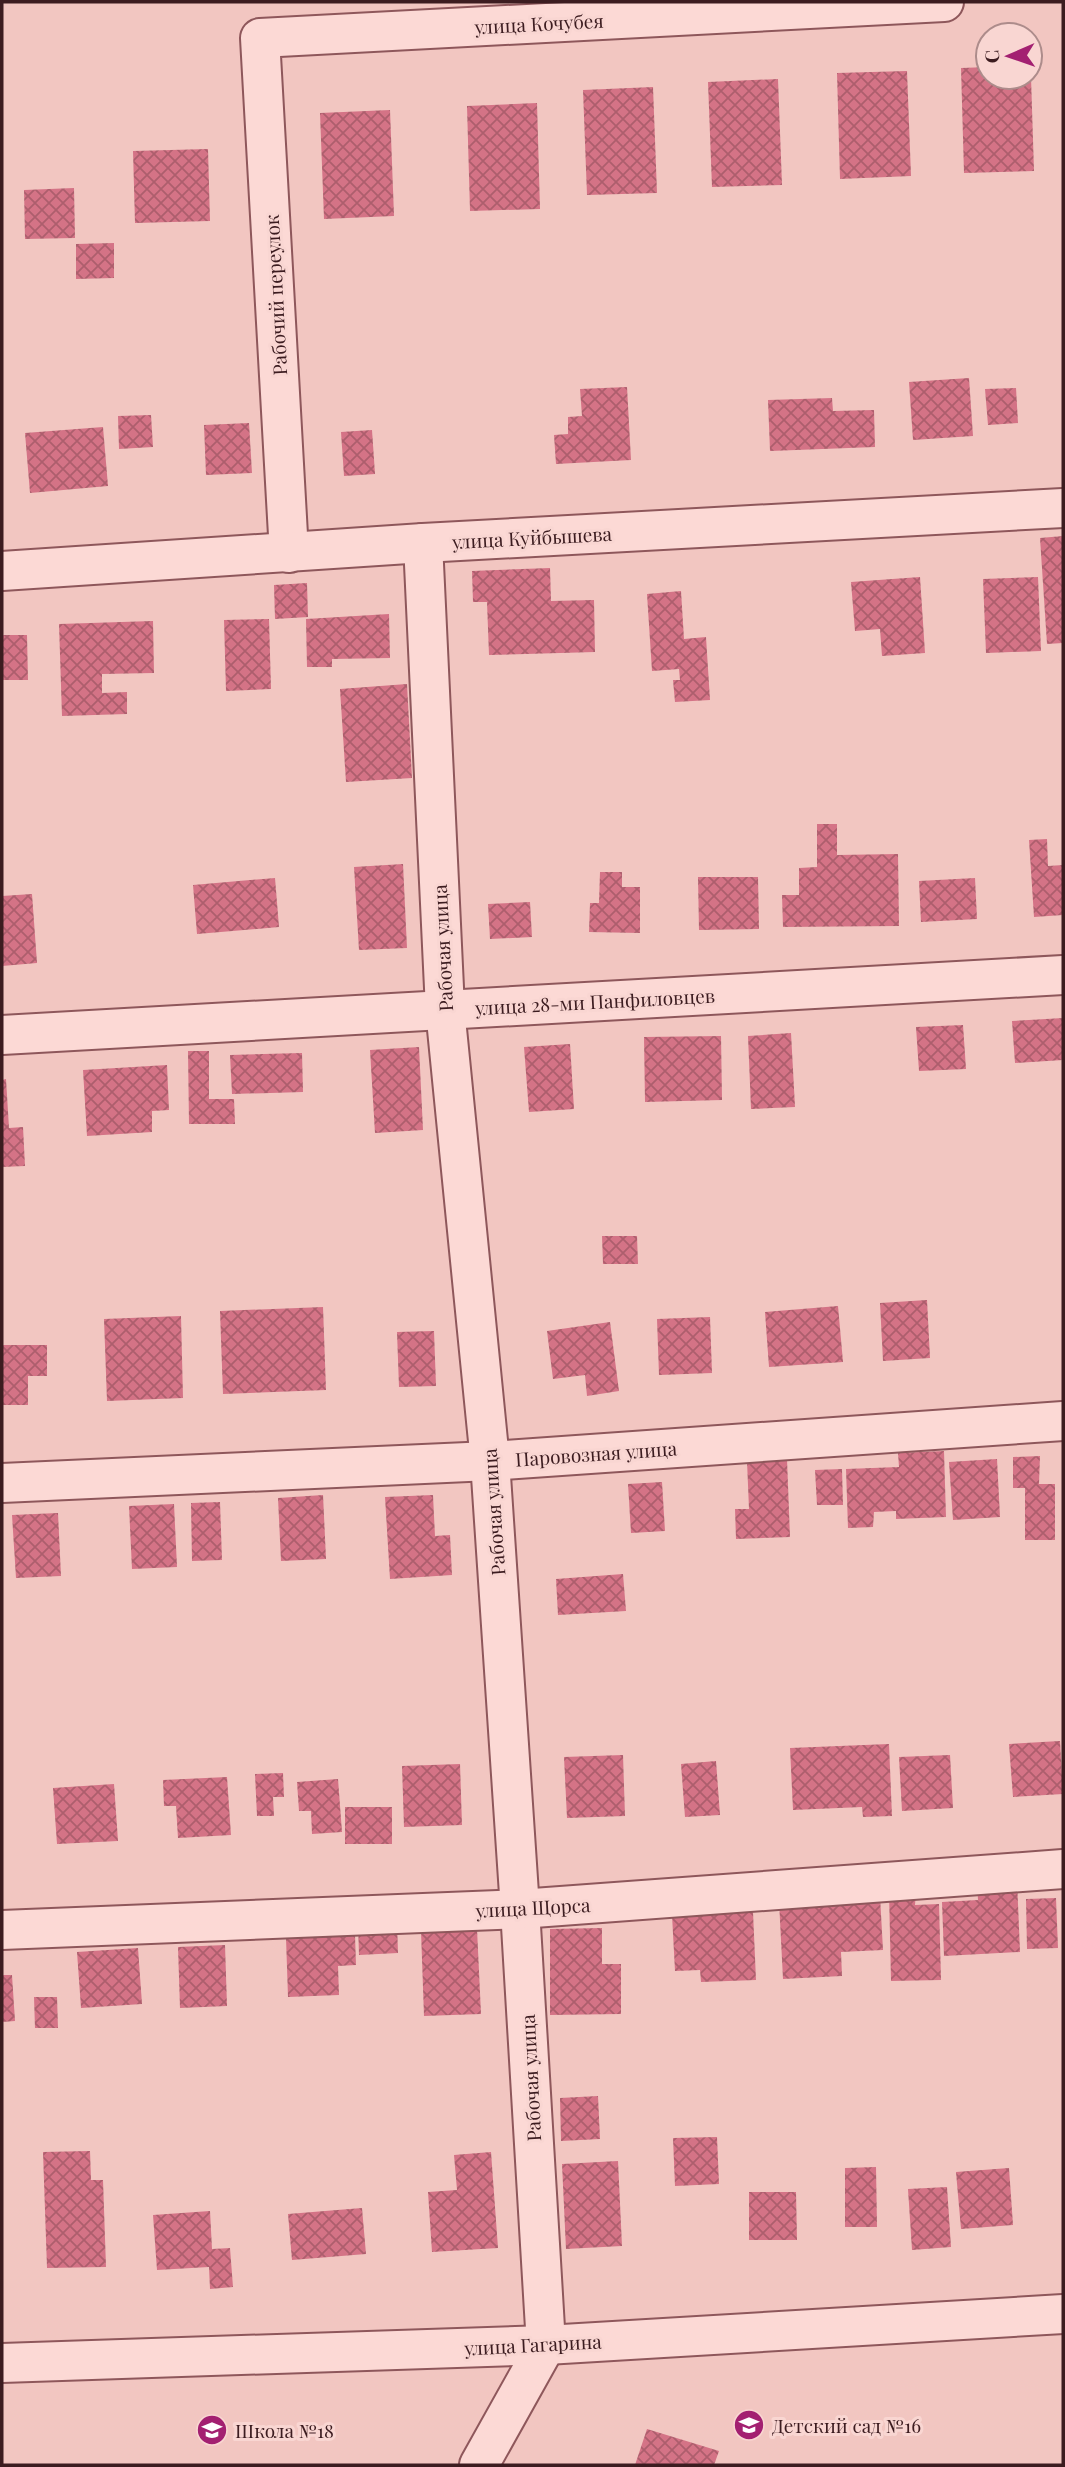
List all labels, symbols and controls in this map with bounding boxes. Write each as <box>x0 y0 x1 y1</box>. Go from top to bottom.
street label: улица Кочубея <box>473 7 604 39</box>
north arrow <box>974 21 1044 91</box>
text: С <box>978 49 1004 64</box>
street label: Рабочий переулок <box>258 214 292 376</box>
street label: улица Куйбышева <box>450 520 613 554</box>
street label: Рабочая улица <box>426 883 458 1012</box>
street label: улица 28-ми Панфиловцев <box>473 982 716 1020</box>
street label: Паровозная улица <box>514 1434 678 1472</box>
street label: Рабочая улица <box>476 1447 510 1576</box>
street label: улица Щорса <box>474 1891 592 1923</box>
street label: Рабочая улица <box>514 2013 546 2142</box>
street label: улица Гагарина <box>463 2327 603 2361</box>
school or university icon: Детский сад №16 <box>732 2408 766 2442</box>
place label: Детский сад №16 <box>772 2412 921 2438</box>
school or university icon: Школа №18 <box>195 2413 229 2447</box>
place label: Школа №18 <box>235 2417 334 2443</box>

